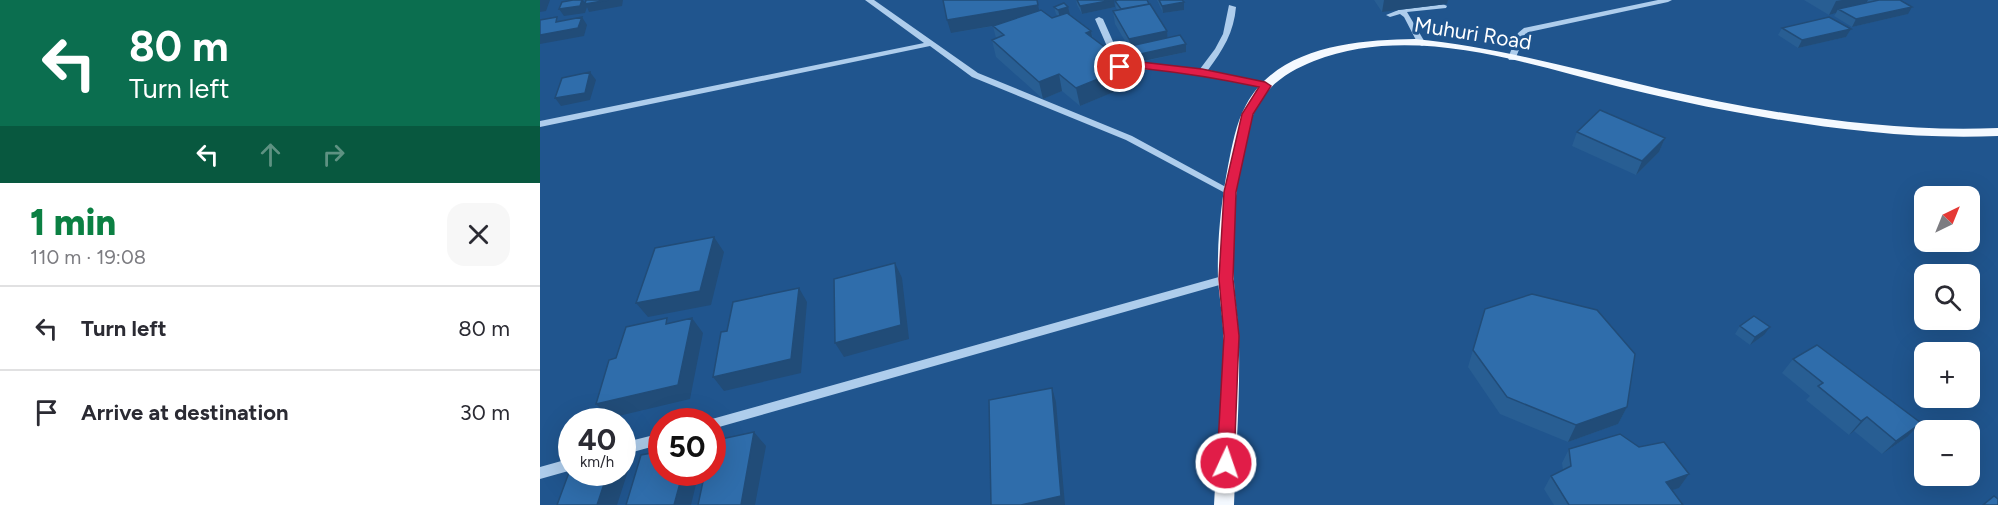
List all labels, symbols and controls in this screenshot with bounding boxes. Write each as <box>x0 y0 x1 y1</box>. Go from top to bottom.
street label: Muhuri Road <box>1413 11 1533 55</box>
text: 80 m <box>129 21 229 72</box>
icon: left <box>30 24 108 102</box>
pin <box>1094 41 1145 92</box>
icon: arrive <box>1103 50 1136 83</box>
text: Turn left <box>129 72 229 105</box>
icon: left <box>191 138 224 171</box>
icon: ahead <box>254 138 287 171</box>
icon: right <box>317 138 350 171</box>
north arrow <box>1914 186 1980 252</box>
map controls <box>1914 186 1980 486</box>
text: 1 min <box>30 201 116 244</box>
button: close <box>447 203 510 266</box>
text: 110 m · 19:08 <box>30 245 146 269</box>
button: search <box>1914 264 1980 330</box>
icon: left <box>30 312 63 345</box>
text: Turn left <box>81 315 167 342</box>
text: 80 m <box>458 315 510 342</box>
button: + <box>1914 342 1980 408</box>
icon: arrive <box>30 396 63 429</box>
text: Arrive at destination <box>81 399 289 426</box>
text: 30 m <box>460 399 510 426</box>
speed limit sign: 50 <box>648 408 726 486</box>
button: − <box>1914 420 1980 486</box>
text: 40 <box>578 421 616 458</box>
position arrow <box>1194 431 1258 495</box>
text: km/h <box>580 453 614 471</box>

